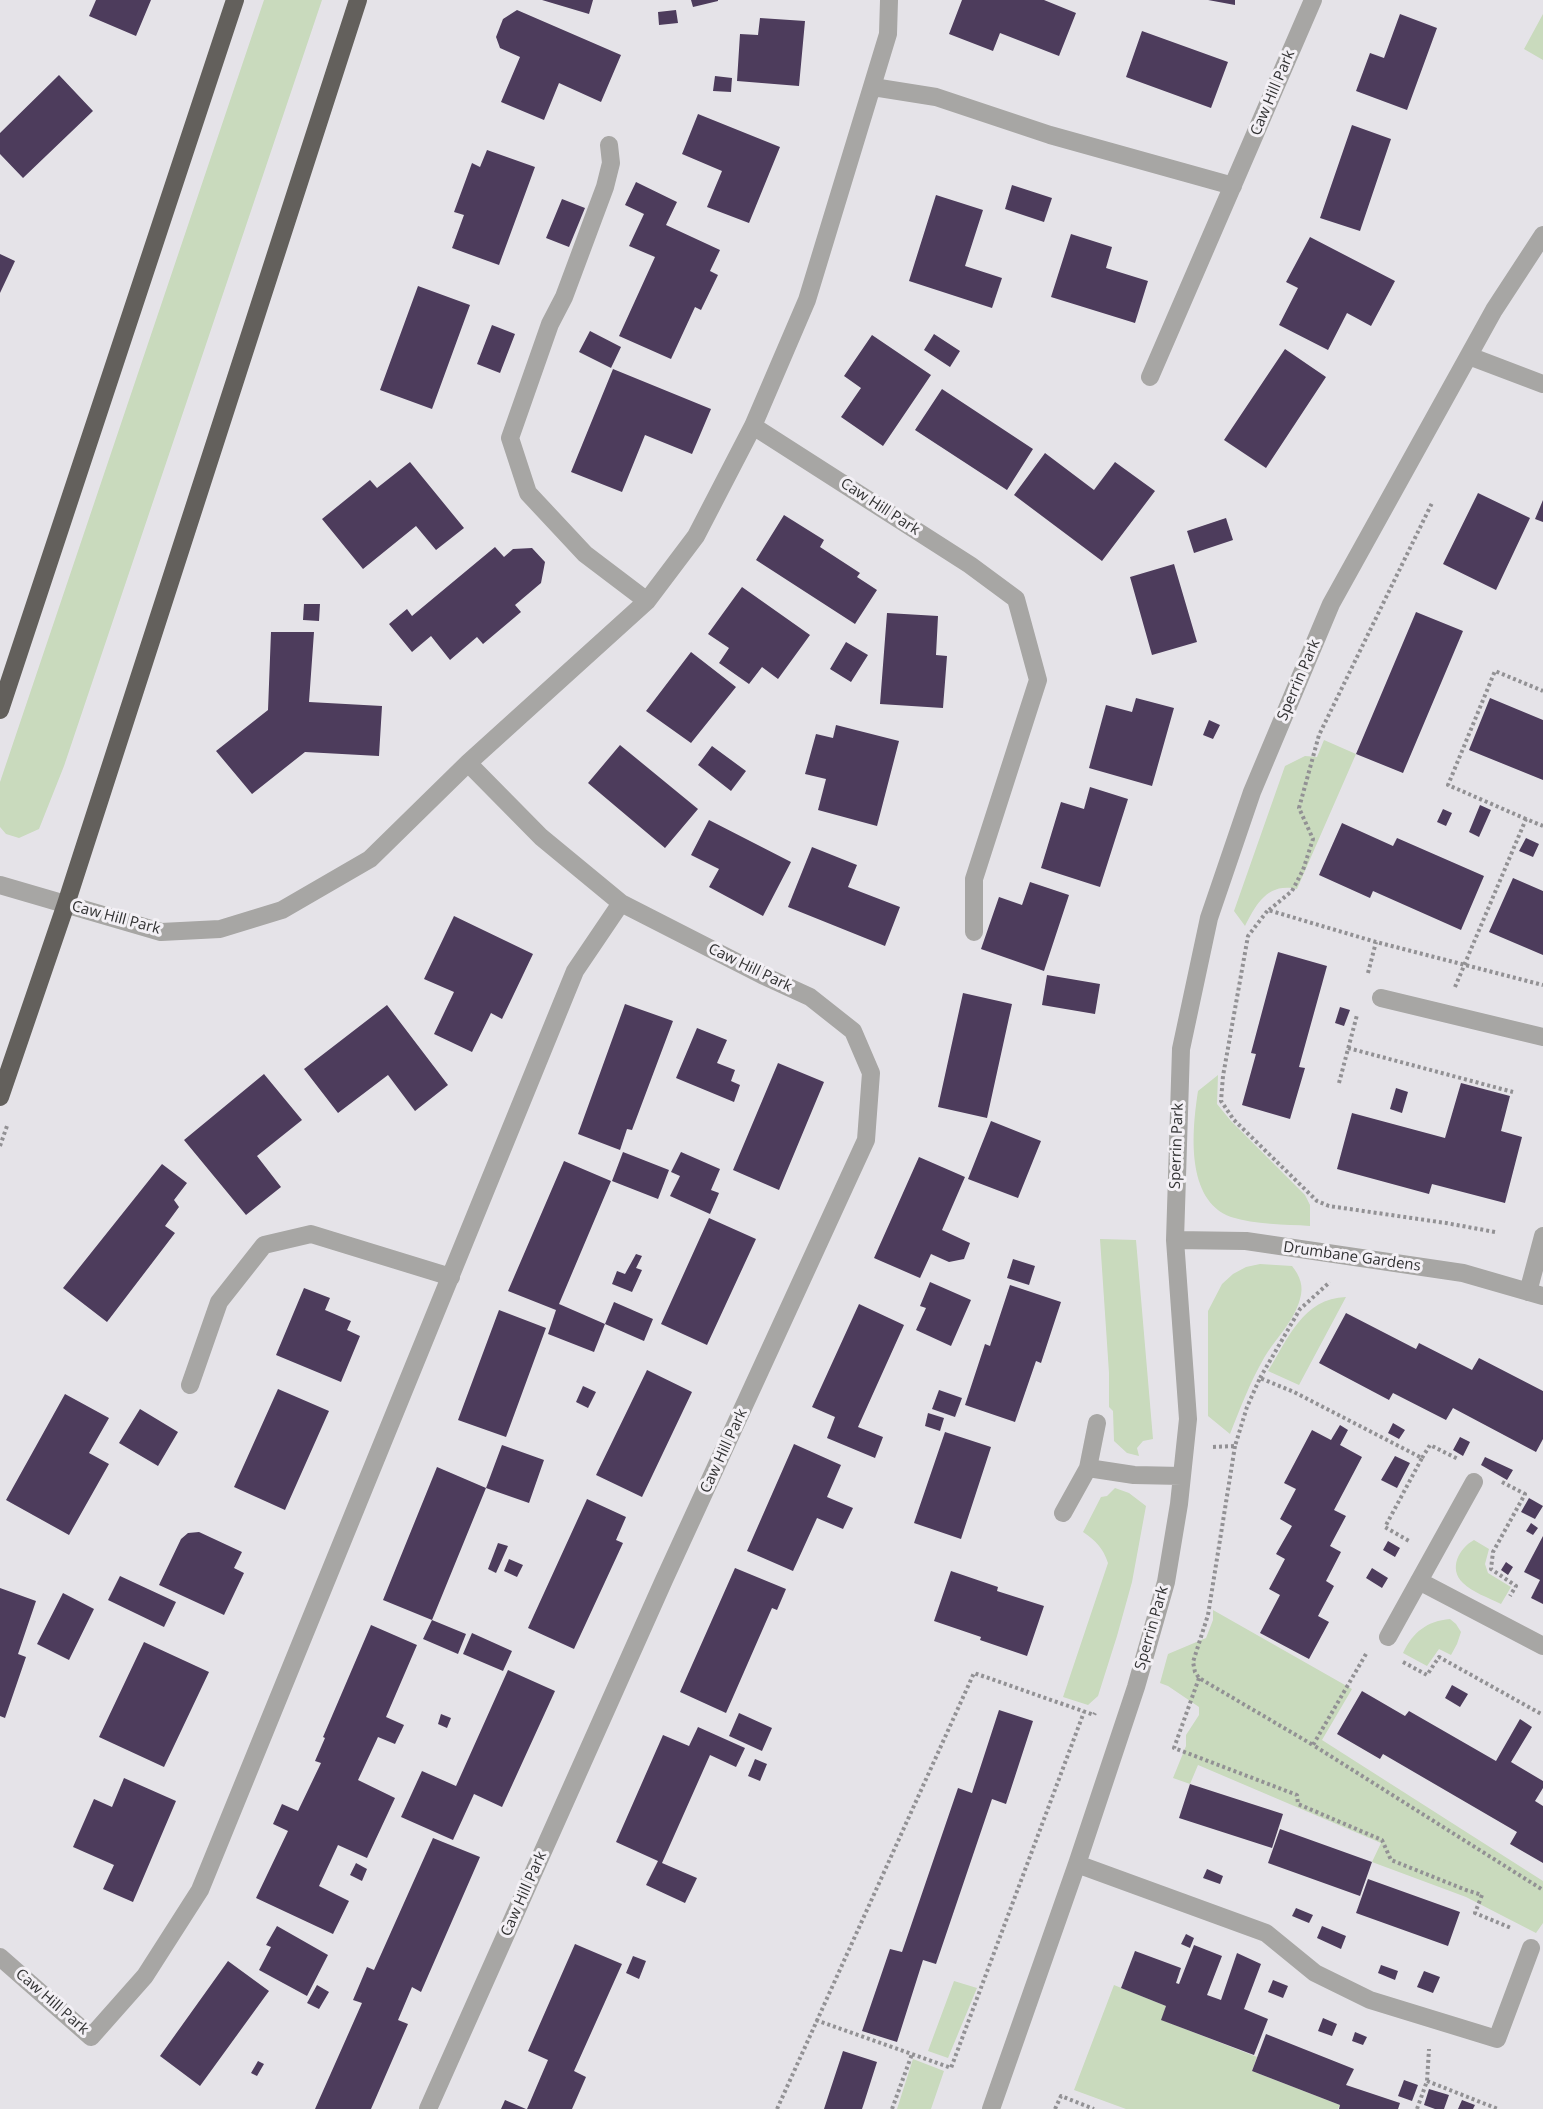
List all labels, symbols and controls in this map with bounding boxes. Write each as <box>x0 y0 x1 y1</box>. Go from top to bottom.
street label: Caw Hill Park <box>1247 48 1299 138</box>
street label: Caw Hill Park <box>837 475 923 539</box>
street label: Sperrin Park <box>1274 637 1324 723</box>
street label: Caw Hill Park <box>70 898 162 938</box>
street label: Caw Hill Park <box>705 940 795 996</box>
street label: Sperrin Park <box>1166 1103 1188 1189</box>
street label: Drumbane Gardens <box>1282 1238 1422 1276</box>
street label: Caw Hill Park <box>697 1406 751 1496</box>
street label: Sperrin Park <box>1131 1584 1173 1672</box>
street label: Caw Hill Park <box>497 1849 551 1939</box>
street label: Caw Hill Park <box>12 1965 92 2039</box>

